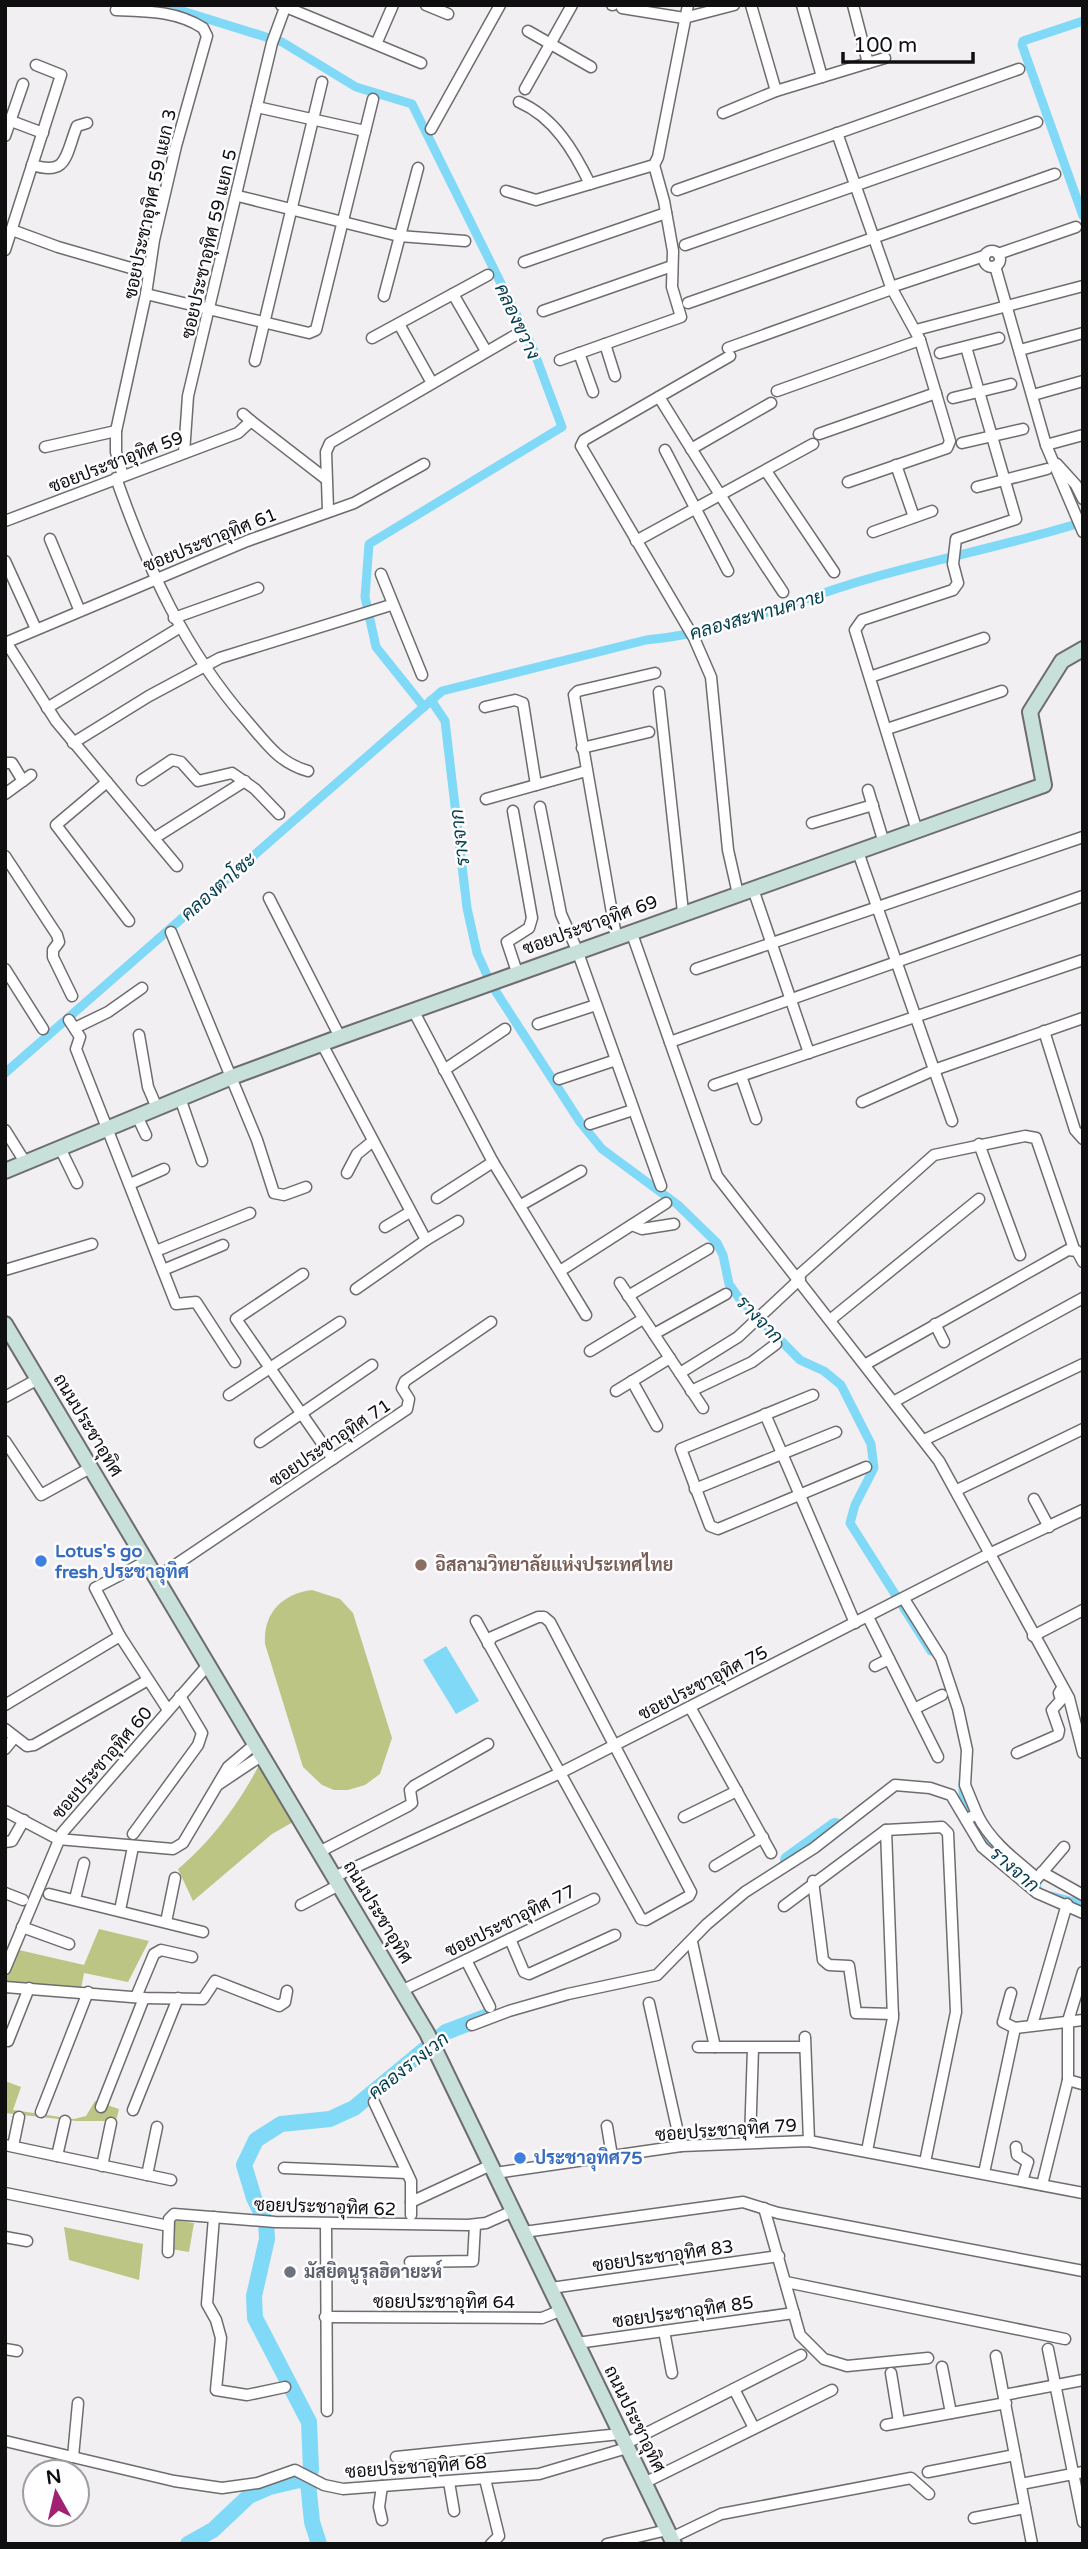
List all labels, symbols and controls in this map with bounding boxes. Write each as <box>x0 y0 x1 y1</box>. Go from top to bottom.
scale bar <box>843 21 972 65</box>
text: 100 m <box>853 33 917 58</box>
street label: ซอยประชาอุทิศ 59 แยก 3 <box>119 107 182 301</box>
street label: ซอยประชาอุทิศ 59 แยก 5 <box>176 147 243 341</box>
water label: คลองขวาง <box>490 280 544 363</box>
street label: ซอยประชาอุทิศ 59 <box>46 426 187 499</box>
street label: ซอยประชาอุทิศ 61 <box>140 503 280 578</box>
water label: คลองสะพานควาย <box>687 585 828 645</box>
water label: รางจาก <box>446 808 474 868</box>
water label: คลองตาโซะ <box>175 846 261 925</box>
street label: ซอยประชาอุทิศ 69 <box>519 890 661 961</box>
water label: รางจาก <box>731 1291 787 1348</box>
street label: ถนนประชาอุทิศ <box>48 1369 127 1481</box>
street label: ซอยประชาอุทิศ 71 <box>265 1394 396 1493</box>
place label: Lotus's go fresh ประชาอุทิศ <box>55 1540 189 1586</box>
place label: อิสลามวิทยาลัยแห่งประเทศไทย <box>435 1552 673 1576</box>
marker: Lotus's go fresh ประชาอุทิศ <box>33 1553 49 1569</box>
marker: อิสลามวิทยาลัยแห่งประเทศไทย <box>413 1557 429 1573</box>
street label: ซอยประชาอุทิศ 75 <box>635 1641 772 1726</box>
street label: ซอยประชาอุทิศ 60 <box>47 1702 158 1825</box>
water label: รางจาก <box>985 1843 1043 1897</box>
street label: ถนนประชาอุทิศ <box>338 1856 417 1968</box>
street label: ซอยประชาอุทิศ 77 <box>441 1880 579 1963</box>
water label: คลองรางเวก <box>364 2028 453 2104</box>
street label: ซอยประชาอุทิศ 79 <box>654 2114 798 2147</box>
place label: ประชาอุทิศ75 <box>534 2146 643 2172</box>
marker: ประชาอุทิศ75 <box>512 2150 528 2166</box>
street label: ซอยประชาอุทิศ 62 <box>254 2194 396 2221</box>
street label: ซอยประชาอุทิศ 83 <box>591 2235 735 2278</box>
place label: มัสยิดนูรุลฮิดายะห์ <box>304 2259 443 2286</box>
marker: มัสยิดนูรุลฮิดายะห์ <box>282 2264 298 2280</box>
street label: ซอยประชาอุทิศ 64 <box>373 2291 515 2314</box>
street label: ซอยประชาอุทิศ 85 <box>611 2291 755 2334</box>
street label: ถนนประชาอุทิศ <box>599 2362 670 2477</box>
street label: ซอยประชาอุทิศ 68 <box>344 2451 488 2484</box>
north arrow <box>21 2458 91 2528</box>
text: N <box>45 2465 63 2489</box>

